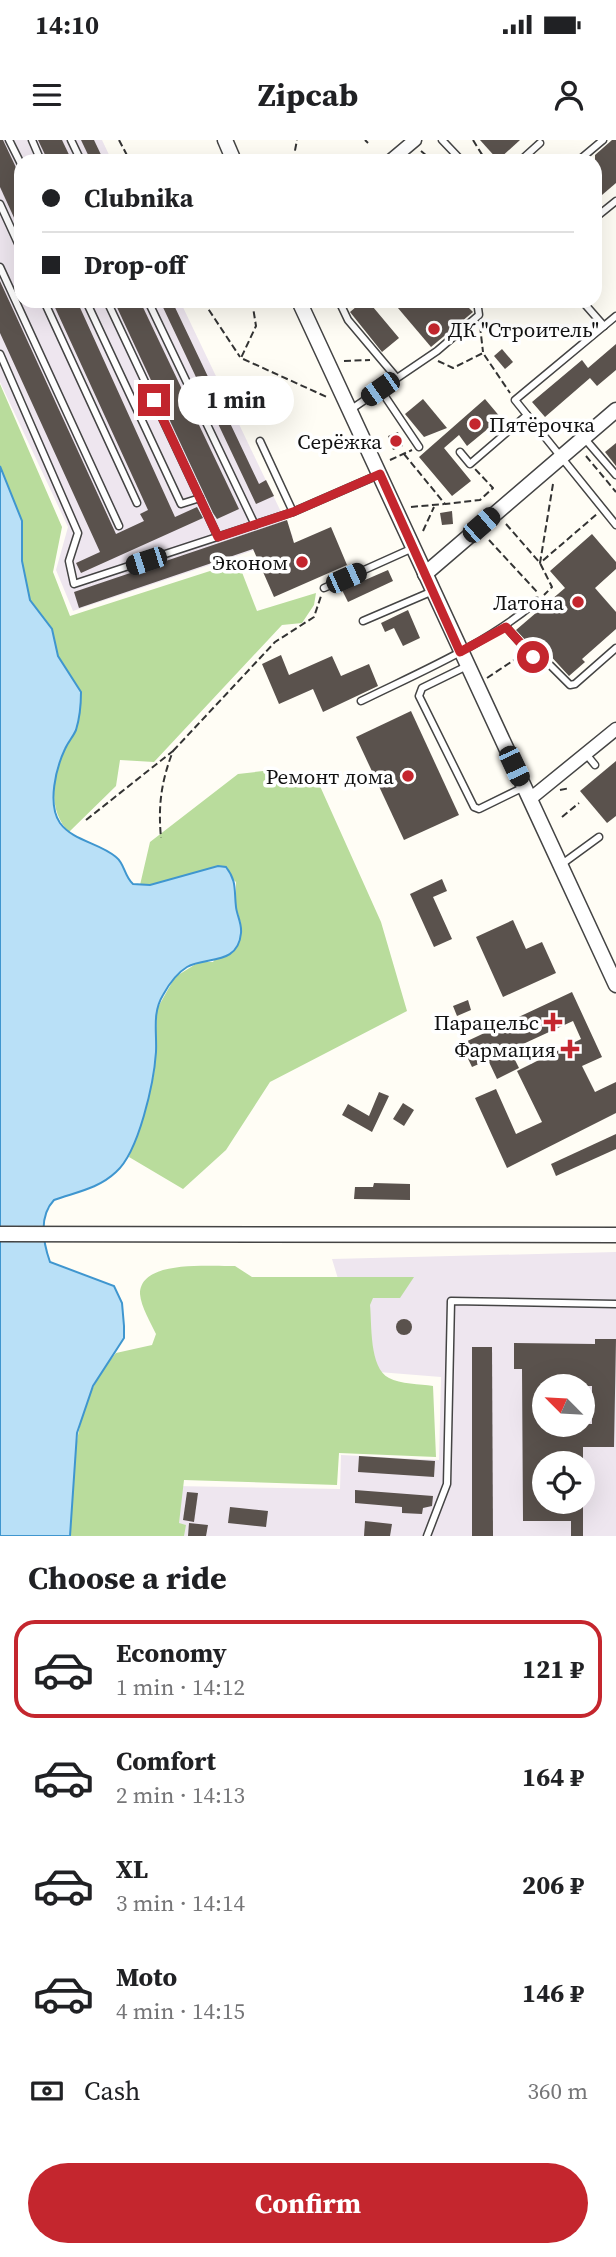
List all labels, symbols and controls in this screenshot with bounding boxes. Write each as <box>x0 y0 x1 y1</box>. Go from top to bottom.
text: 14:10 <box>35 7 99 43</box>
text: Zipcab <box>258 73 358 117</box>
icon: menu <box>28 76 66 114</box>
icon: person <box>550 76 588 114</box>
text: Clubnika <box>84 180 194 216</box>
text: Drop-off <box>84 247 186 283</box>
place label: ДК "Строитель" <box>448 315 599 344</box>
marker: ДК "Строитель" <box>426 321 442 337</box>
car <box>357 368 404 410</box>
callout: 1 min <box>178 376 294 424</box>
route end <box>138 384 170 416</box>
text: 1 min <box>206 384 266 416</box>
place label: Пятёрочка <box>489 410 595 439</box>
marker: Пятёрочка <box>467 416 483 432</box>
place label: Серёжка <box>297 427 382 456</box>
marker: Серёжка <box>388 433 404 449</box>
car <box>459 503 504 547</box>
car <box>123 545 170 577</box>
place label: Эконом <box>212 548 288 577</box>
marker: Эконом <box>294 554 310 570</box>
car <box>323 560 370 596</box>
place label: Латона <box>493 588 564 617</box>
marker: Латона <box>570 594 586 610</box>
route start <box>517 641 549 673</box>
car <box>496 743 533 789</box>
place label: Ремонт дома <box>266 762 394 791</box>
marker: Ремонт дома <box>400 768 416 784</box>
place label: Парацельс <box>434 1008 539 1037</box>
marker: Парацельс <box>545 1014 561 1030</box>
place label: Фармация <box>454 1035 556 1064</box>
marker: Фармация <box>562 1041 578 1057</box>
north arrow <box>532 1374 595 1437</box>
map controls <box>532 1374 595 1514</box>
button: locate <box>532 1451 595 1514</box>
text: Choose a ride <box>28 1556 227 1600</box>
text: Economy <box>116 1635 227 1671</box>
icon: car <box>32 1638 95 1701</box>
text: 121 ₽ <box>522 1651 584 1687</box>
text: 1 min · 14:12 <box>116 1671 245 1703</box>
text: Comfort <box>116 1743 216 1779</box>
icon: car <box>32 1746 95 1809</box>
text: 164 ₽ <box>522 1759 584 1795</box>
text: 2 min · 14:13 <box>116 1779 245 1811</box>
text: XL <box>116 1851 148 1887</box>
icon: car <box>32 1854 95 1917</box>
text: 206 ₽ <box>522 1867 584 1903</box>
text: 3 min · 14:14 <box>116 1887 245 1919</box>
text: Moto <box>116 1959 177 1995</box>
icon: car <box>32 1962 95 2025</box>
text: 146 ₽ <box>522 1975 584 2011</box>
text: 4 min · 14:15 <box>116 1995 245 2027</box>
icon: cash <box>28 2072 66 2110</box>
text: Cash <box>84 2073 140 2109</box>
text: 360 m <box>527 2075 588 2107</box>
button: Confirm <box>28 2163 588 2243</box>

